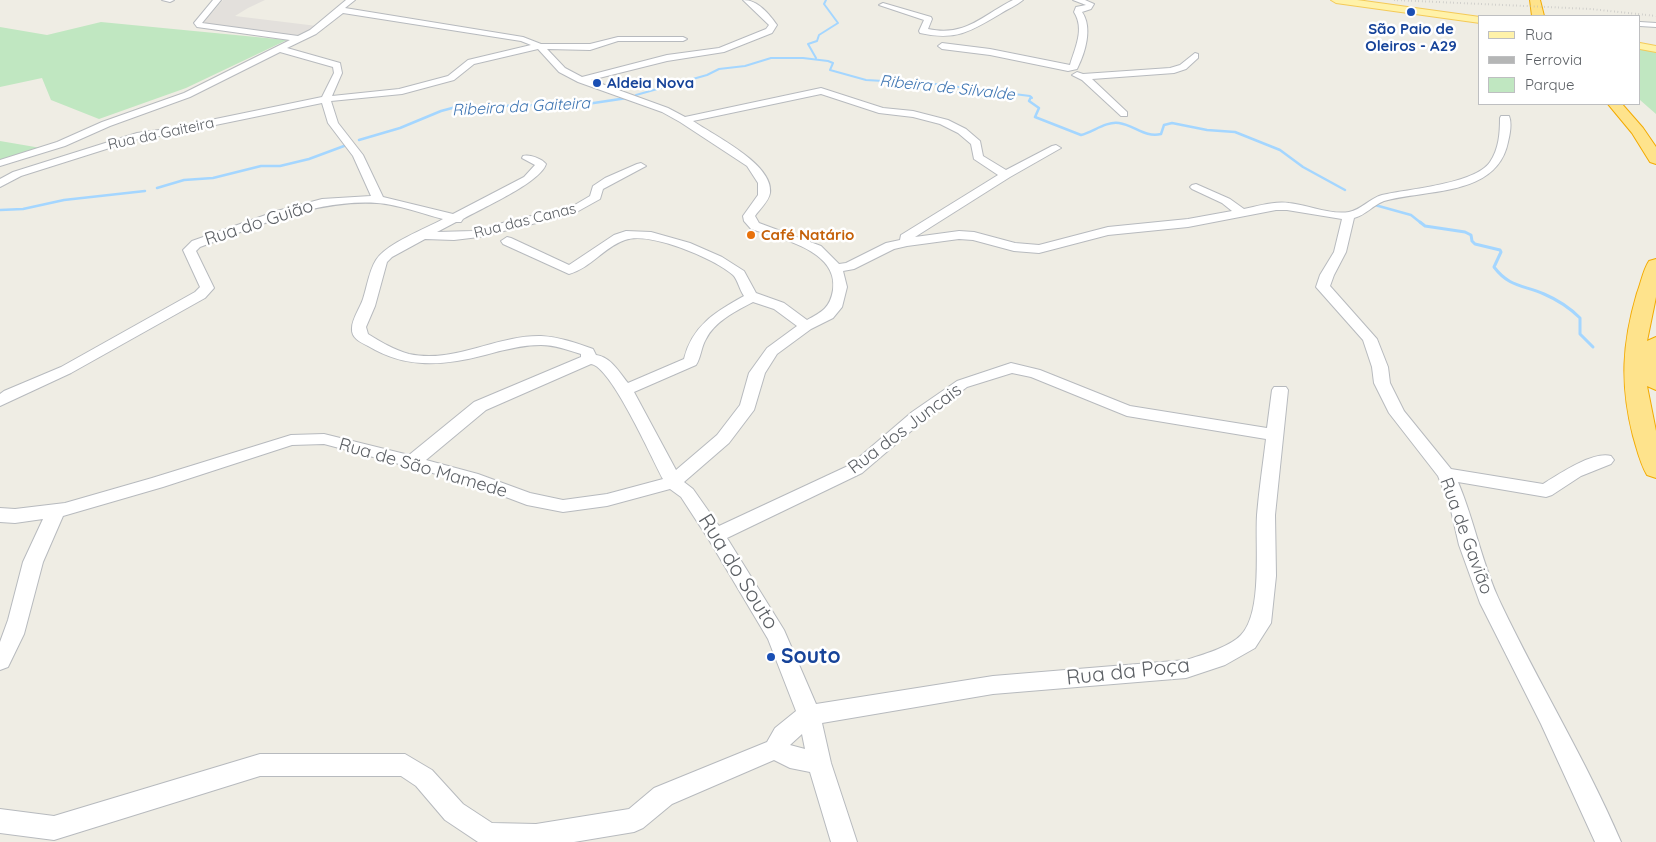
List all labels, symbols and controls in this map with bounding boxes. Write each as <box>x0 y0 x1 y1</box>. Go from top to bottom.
marker: São Paio de Oleiros - A29 <box>1405 6 1417 18</box>
legend <box>1478 15 1641 105</box>
place label: São Paio de Oleiros - A29 <box>1365 20 1457 55</box>
text: Rua <box>1525 25 1553 44</box>
text: Ferrovia <box>1525 50 1582 69</box>
water label: Ribeira de Silvalde <box>879 71 1015 105</box>
place label: Aldeia Nova <box>607 74 694 92</box>
text: Parque <box>1525 75 1575 94</box>
marker: Aldeia Nova <box>591 77 603 89</box>
water label: Ribeira da Gaiteira <box>452 94 590 120</box>
street label: Rua da Gaiteira <box>106 114 216 154</box>
street label: Rua do Guião <box>202 195 316 251</box>
street label: Rua das Canas <box>472 200 578 242</box>
place label: Café Natário <box>761 226 854 244</box>
marker: Café Natário <box>745 229 757 241</box>
street label: Rua dos Juncais <box>844 379 966 479</box>
street label: Rua de São Mamede <box>336 434 510 502</box>
street label: Rua de Gavião <box>1435 475 1497 597</box>
street label: Rua do Souto <box>692 510 784 634</box>
place label: Souto <box>781 644 841 670</box>
marker: Souto <box>765 651 777 663</box>
street label: Rua da Poça <box>1065 653 1191 691</box>

